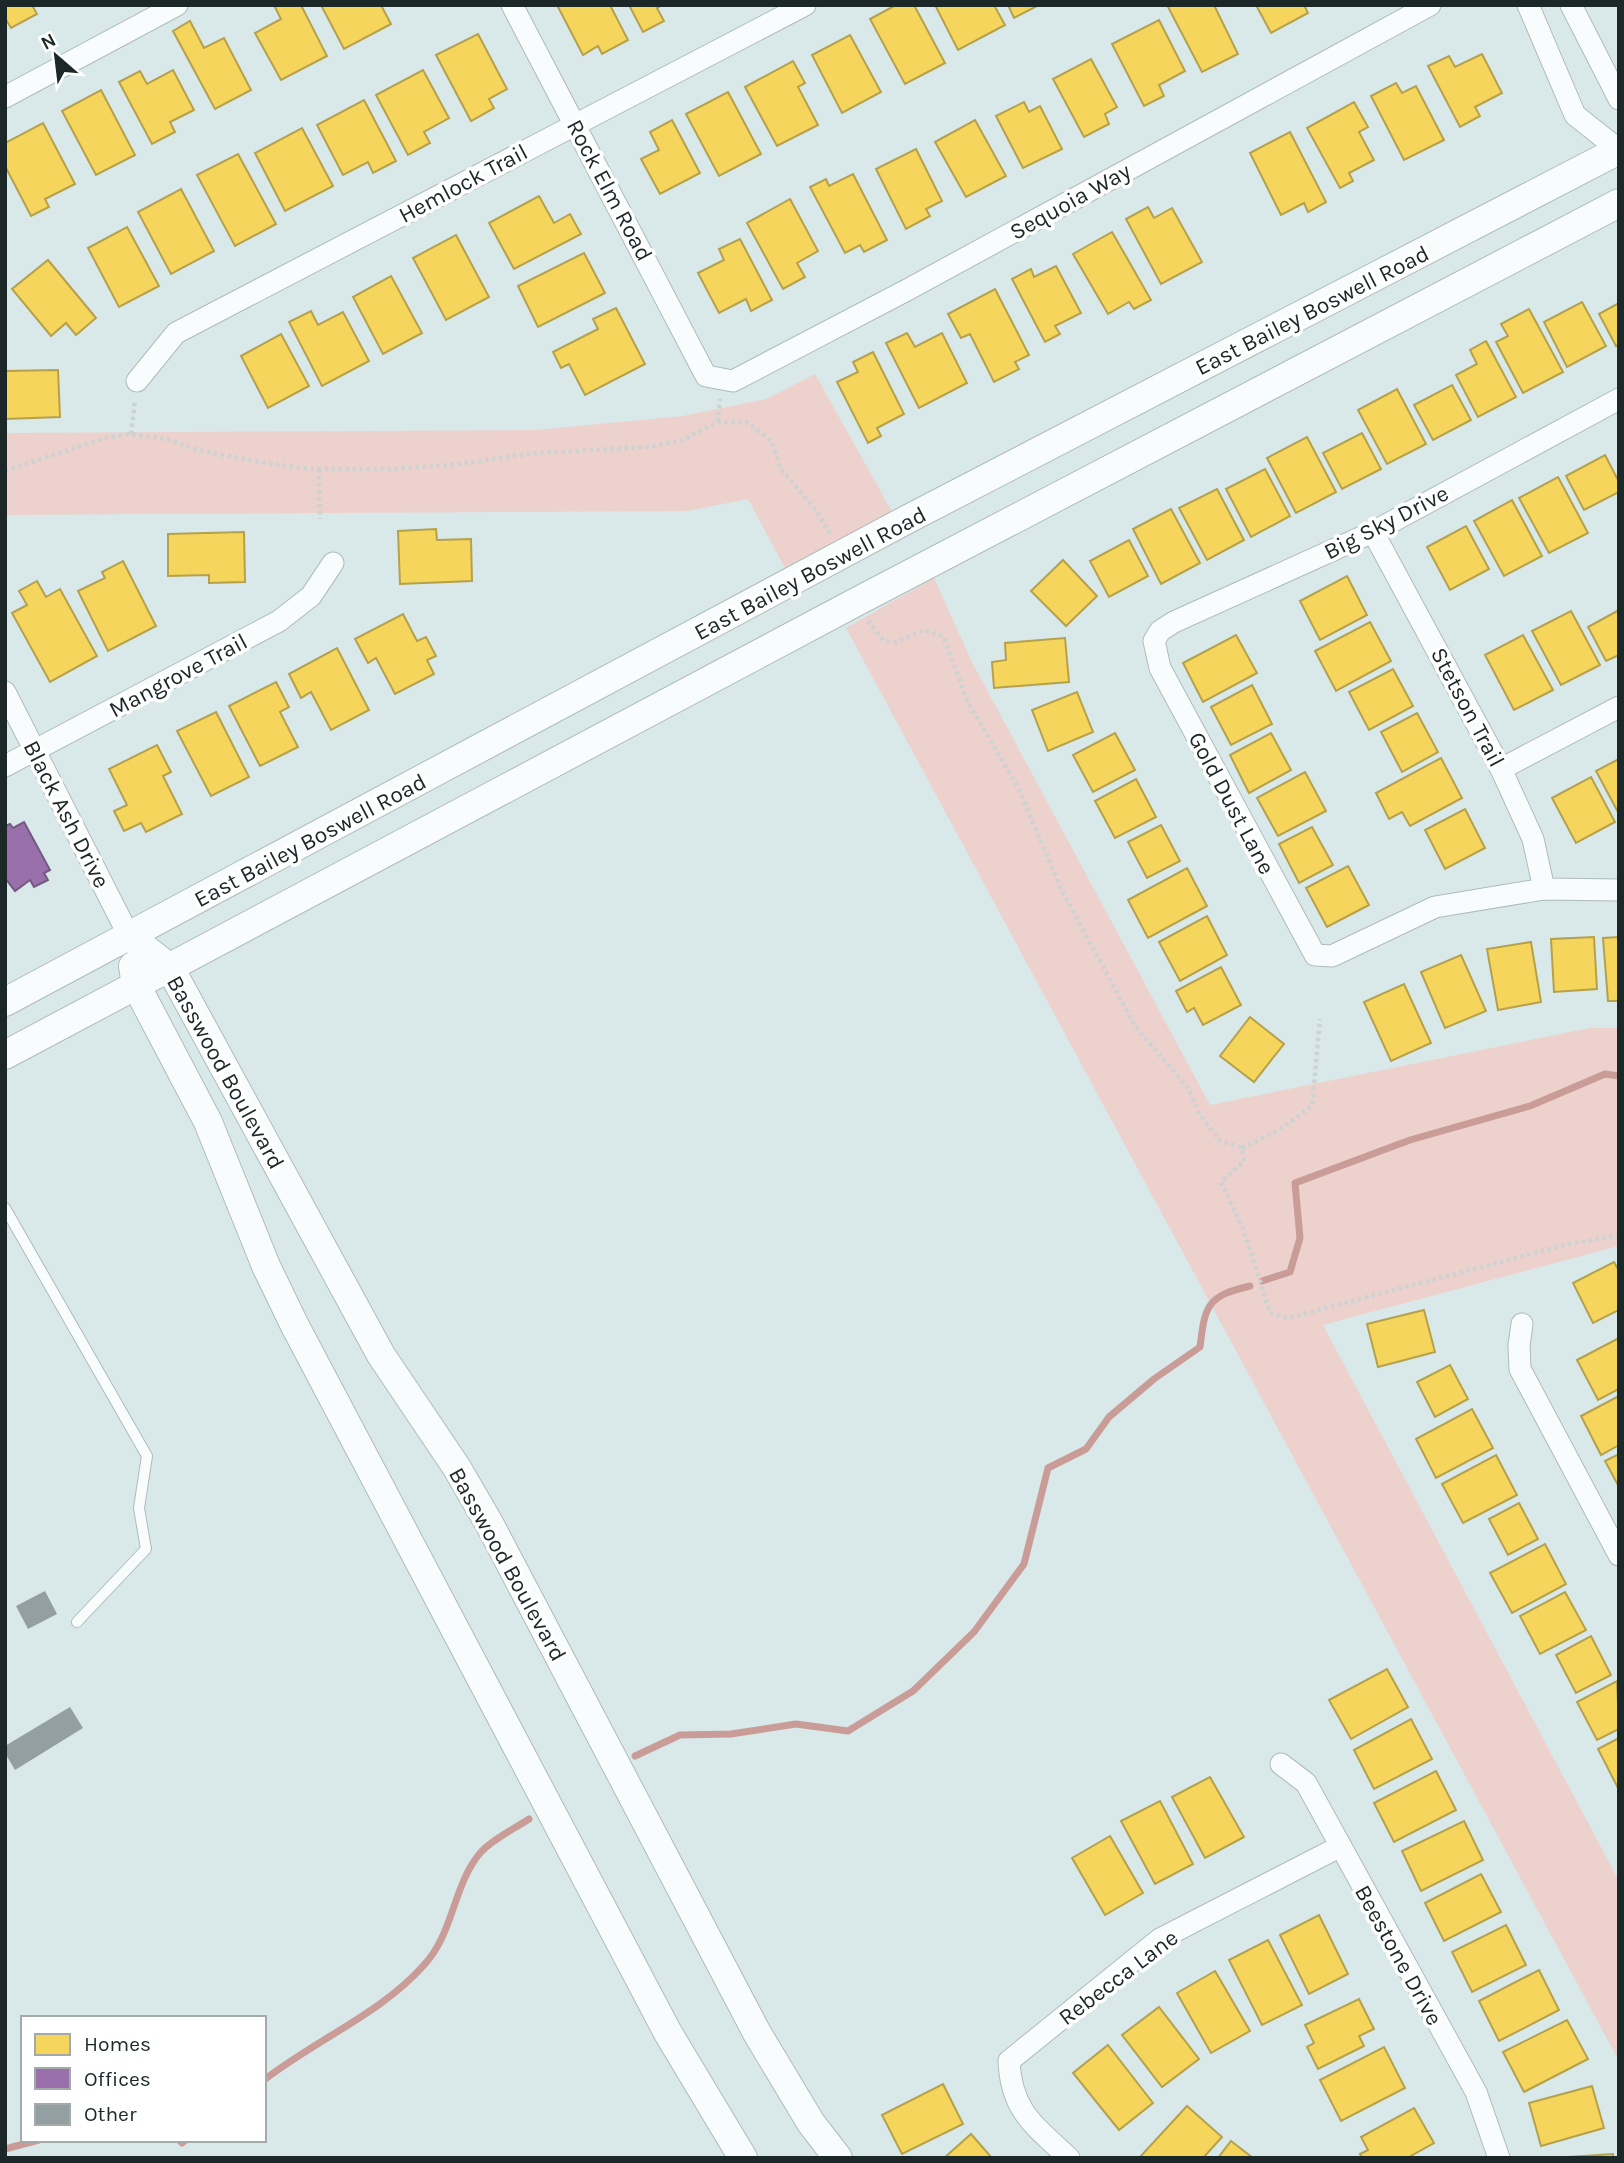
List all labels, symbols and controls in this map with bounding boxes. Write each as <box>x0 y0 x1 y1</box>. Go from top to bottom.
north arrow <box>21 21 91 91</box>
text: N <box>37 29 60 55</box>
street label: Rock Elm Road <box>561 115 658 266</box>
street label: Hemlock Trail <box>394 138 532 229</box>
street label: Sequoia Way <box>1005 157 1136 246</box>
street label: East Bailey Boswell Road <box>1191 240 1434 381</box>
street label: Big Sky Drive <box>1320 480 1453 565</box>
street label: East Bailey Boswell Road <box>690 501 931 646</box>
street label: Mangrove Trail <box>104 628 252 723</box>
street label: Stetson Trail <box>1425 643 1510 771</box>
street label: Gold Dust Lane <box>1183 727 1280 879</box>
street label: Black Ash Drive <box>18 736 115 893</box>
street label: East Bailey Boswell Road <box>190 768 431 913</box>
street label: Basswood Boulevard <box>161 971 290 1174</box>
street label: Basswood Boulevard <box>443 1463 572 1666</box>
street label: Beestone Drive <box>1349 1880 1448 2030</box>
street label: Rebecca Lane <box>1053 1924 1183 2031</box>
legend <box>21 2016 266 2142</box>
text: Homes <box>84 2032 151 2056</box>
text: Offices <box>84 2067 151 2091</box>
text: Other <box>84 2102 137 2126</box>

